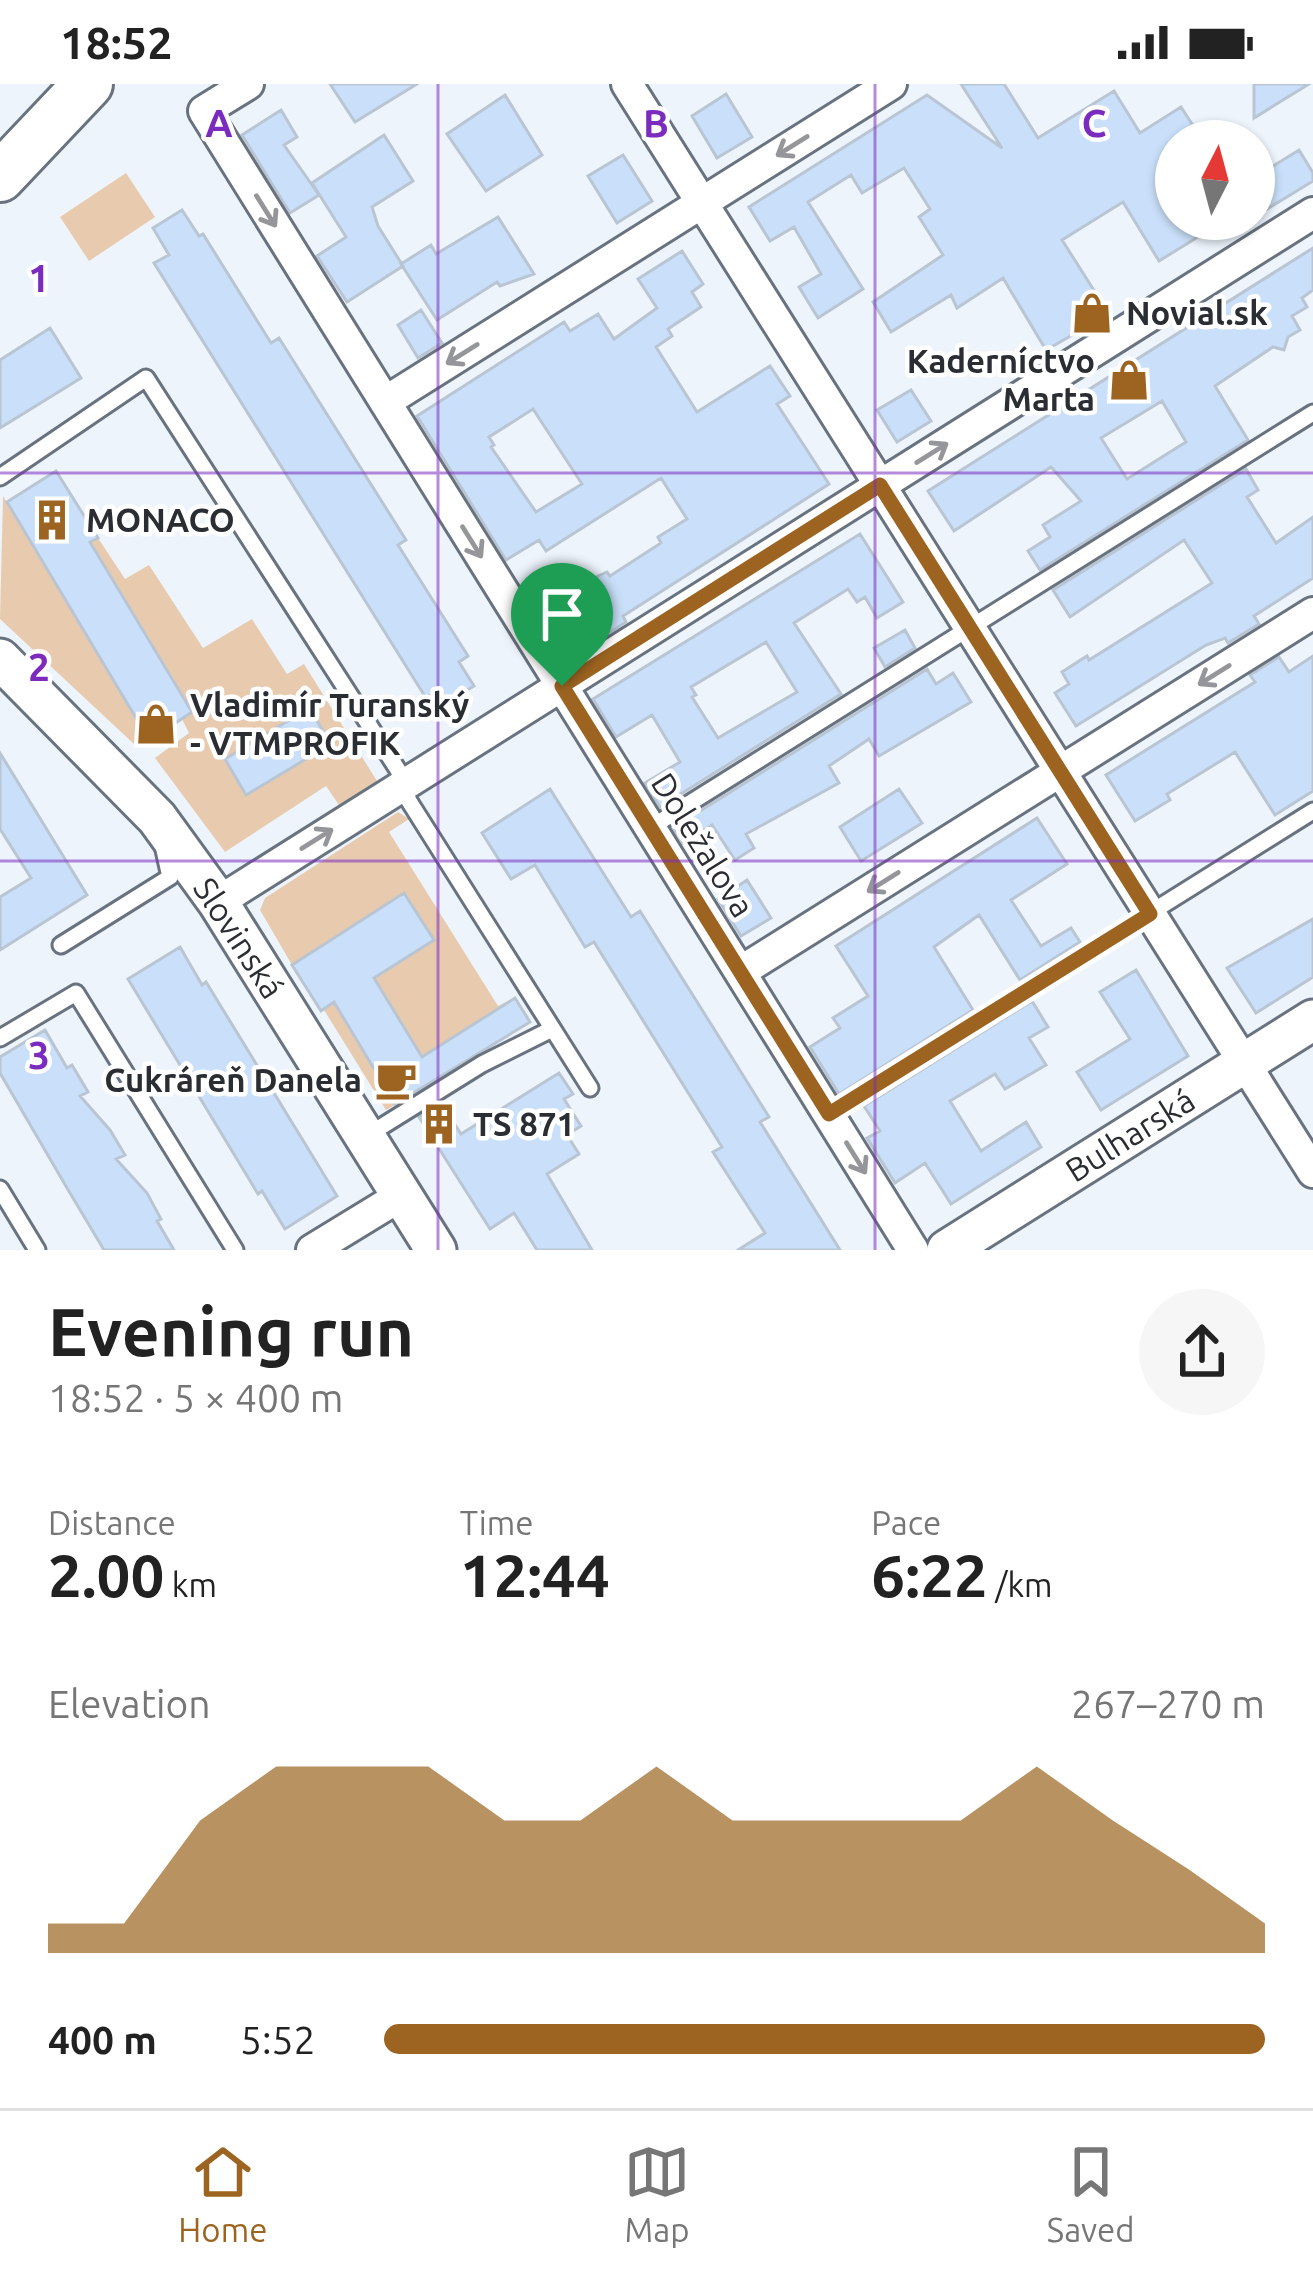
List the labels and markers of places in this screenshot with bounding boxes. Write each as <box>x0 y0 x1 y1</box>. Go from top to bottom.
shop icon: Novial.sk <box>1069 290 1115 336</box>
place label: Novial.sk <box>1126 294 1268 331</box>
place label: Kaderníctvo Marta <box>907 342 1095 417</box>
shop icon: Kaderníctvo Marta <box>1106 357 1152 403</box>
building icon: MONACO <box>29 497 75 543</box>
place label: MONACO <box>86 501 235 538</box>
pin <box>511 563 613 686</box>
place label: Vladimír Turanský - VTMPROFIK <box>190 686 470 761</box>
shop icon: Vladimír Turanský - VTMPROFIK <box>133 701 179 747</box>
cafe icon: Cukráreň Danela <box>373 1057 419 1103</box>
place label: Cukráreň Danela <box>104 1061 362 1098</box>
building icon: TS 871 <box>416 1101 462 1147</box>
place label: TS 871 <box>473 1105 575 1142</box>

